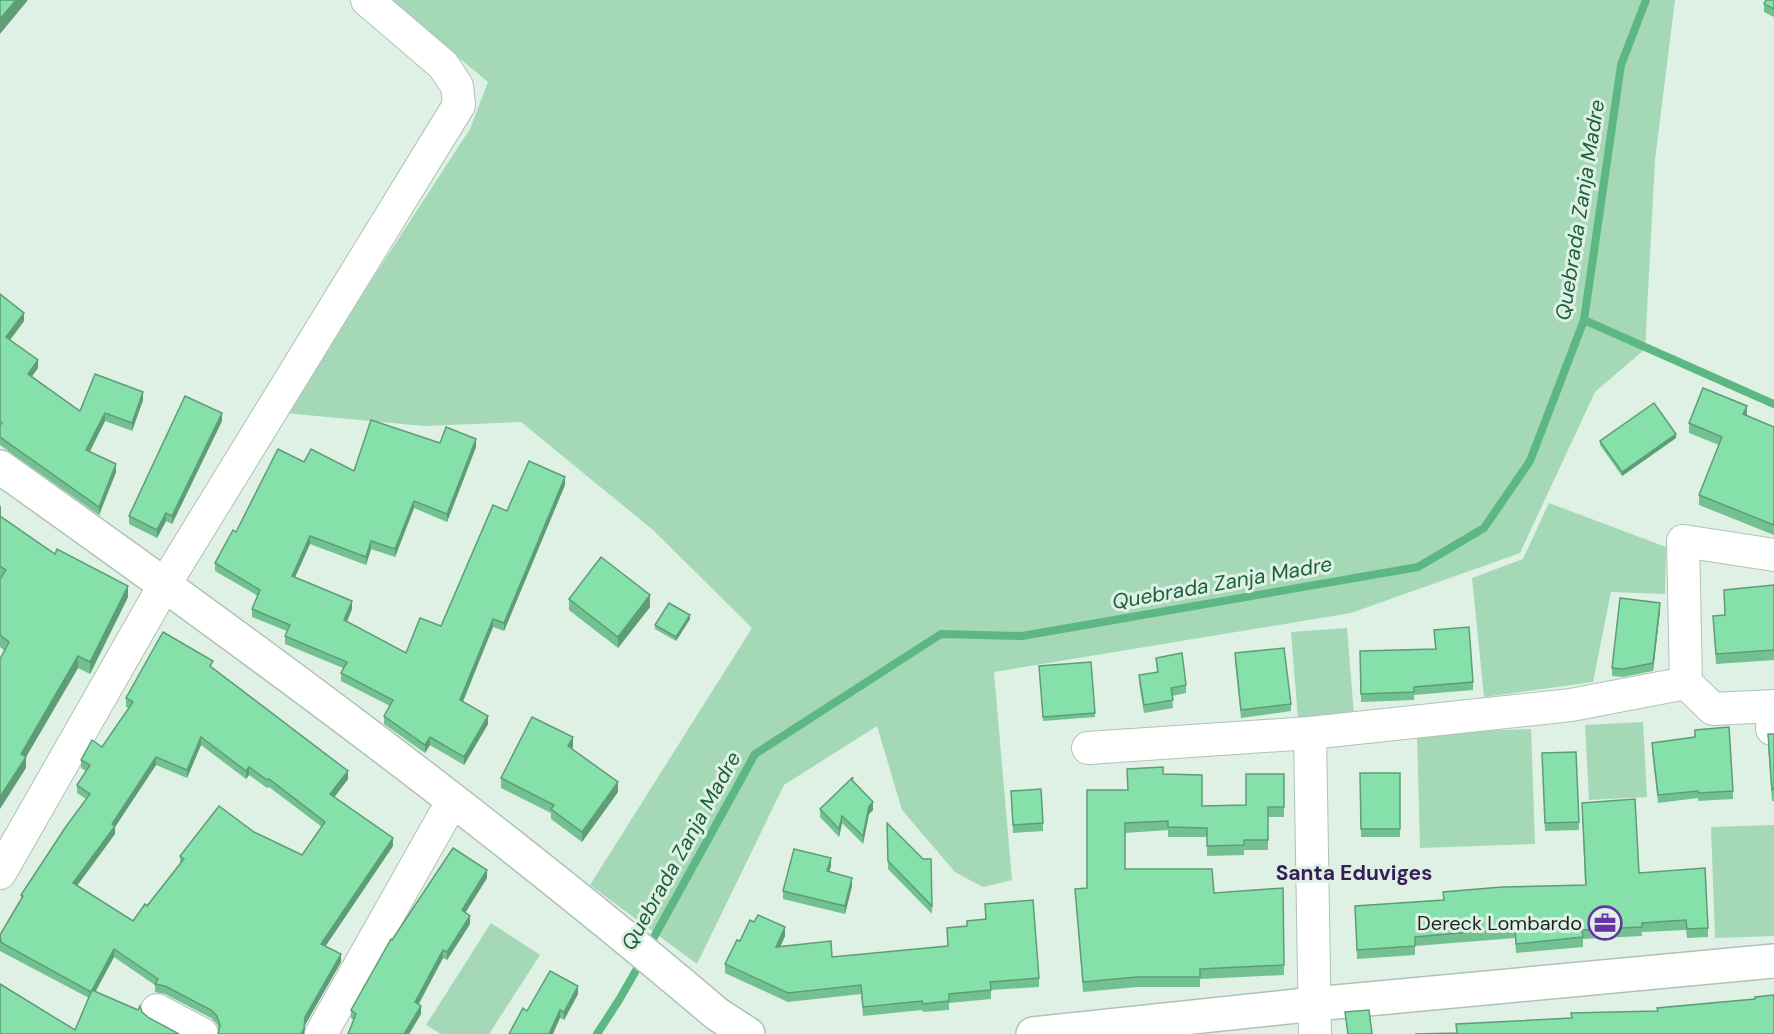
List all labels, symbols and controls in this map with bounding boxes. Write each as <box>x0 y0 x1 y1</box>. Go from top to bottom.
water label: Quebrada Zanja Madre <box>1549 98 1611 322</box>
water label: Quebrada Zanja Madre <box>1110 550 1334 616</box>
water label: Quebrada Zanja Madre <box>615 747 747 955</box>
district label: Santa Eduviges <box>1276 859 1432 887</box>
office icon: Dereck Lombardo <box>1587 905 1623 941</box>
place label: Dereck Lombardo <box>1417 910 1582 936</box>

